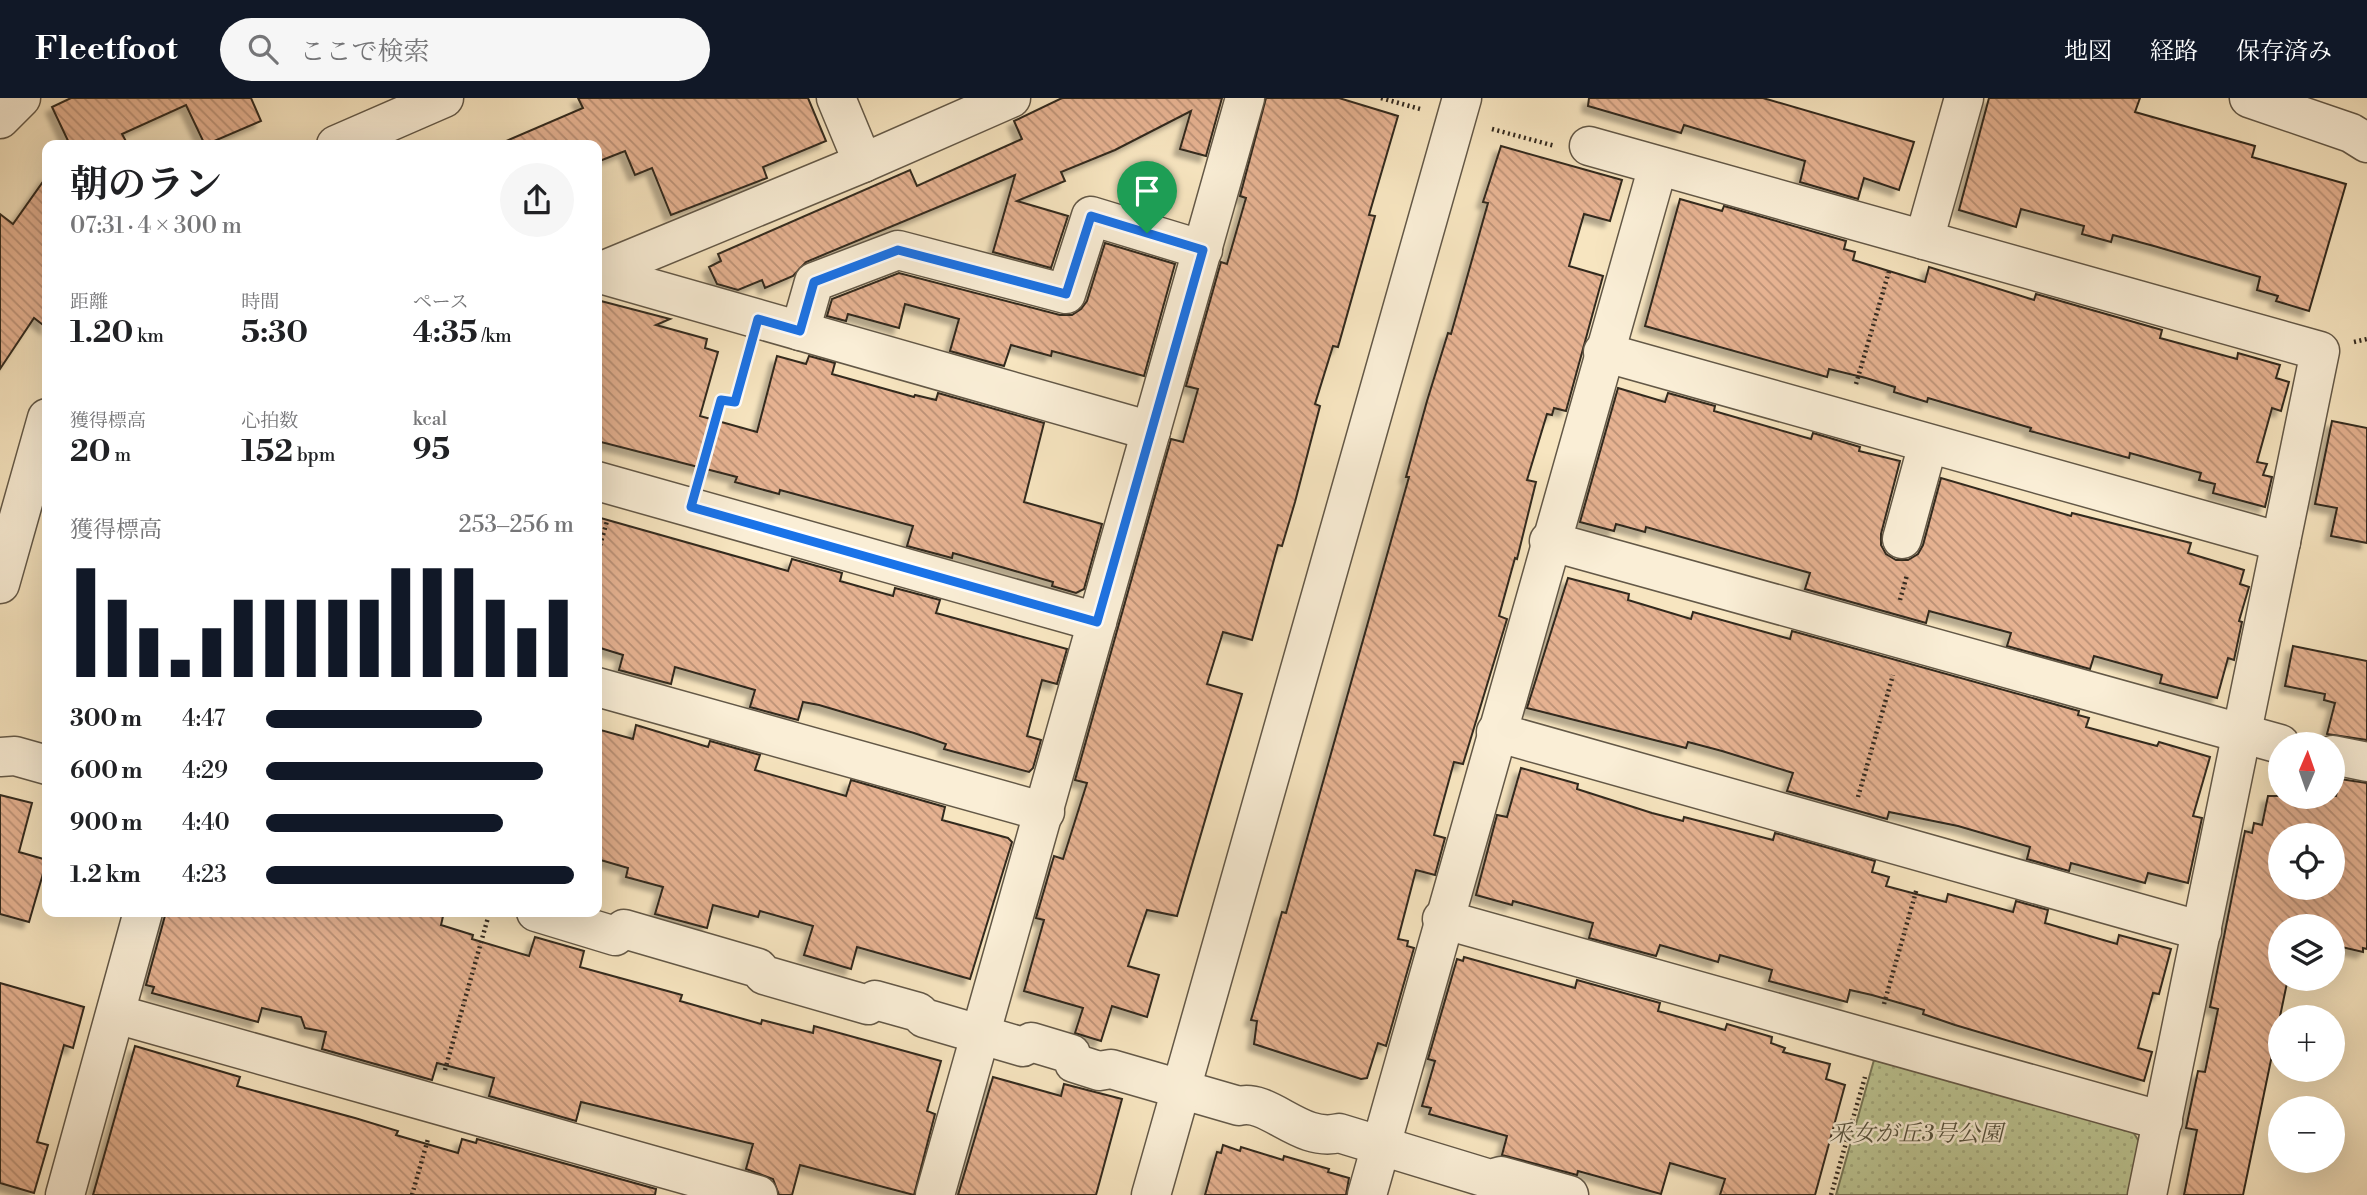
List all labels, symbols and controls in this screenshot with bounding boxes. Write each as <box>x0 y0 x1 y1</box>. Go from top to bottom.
search box <box>220 18 710 81</box>
text: Fleetfoot <box>35 29 178 70</box>
icon: search <box>244 30 282 68</box>
text: ここで検索 <box>300 36 430 68</box>
text: 地図 <box>2064 37 2112 67</box>
text: 経路 <box>2150 37 2198 67</box>
text: 保存済み <box>2236 37 2332 67</box>
pin <box>1117 161 1177 233</box>
text: 朝のラン <box>70 162 222 209</box>
button: share <box>500 163 574 237</box>
icon: arrive <box>1128 172 1166 210</box>
text: 07:31 · 4 × 300 m <box>70 212 242 240</box>
text: 距離 <box>70 290 108 314</box>
text: 時間 <box>241 290 279 314</box>
text: ペース <box>413 290 469 314</box>
text: 1.20 <box>70 314 133 352</box>
text: 5:30 <box>241 314 308 352</box>
text: 4:35 <box>413 314 478 352</box>
text: km <box>133 324 164 348</box>
text: /km <box>478 324 512 348</box>
text: kcal <box>413 407 447 431</box>
text: 獲得標高 <box>70 409 146 433</box>
text: 心拍数 <box>241 409 298 433</box>
text: 95 <box>413 431 450 469</box>
text: 20 <box>70 433 111 471</box>
text: 152 <box>241 433 293 471</box>
text: m <box>111 443 131 467</box>
text: bpm <box>293 443 335 467</box>
text: 253–256 m <box>459 511 574 539</box>
text: 獲得標高 <box>70 516 162 544</box>
text: 300 m <box>70 705 142 733</box>
text: 4:47 <box>182 705 225 733</box>
north arrow <box>2268 732 2345 808</box>
map controls <box>2268 732 2345 1173</box>
text: 600 m <box>70 757 143 785</box>
text: 4:29 <box>182 757 228 785</box>
text: 900 m <box>70 809 143 837</box>
text: 4:40 <box>182 809 230 837</box>
button: locate <box>2268 823 2345 900</box>
text: 1.2 km <box>70 861 141 889</box>
text: 4:23 <box>182 861 227 889</box>
button: layers <box>2268 914 2345 991</box>
button: + <box>2268 1005 2345 1082</box>
button: − <box>2268 1096 2345 1173</box>
park label: 釆女が丘3号公園 <box>1829 1120 2007 1148</box>

